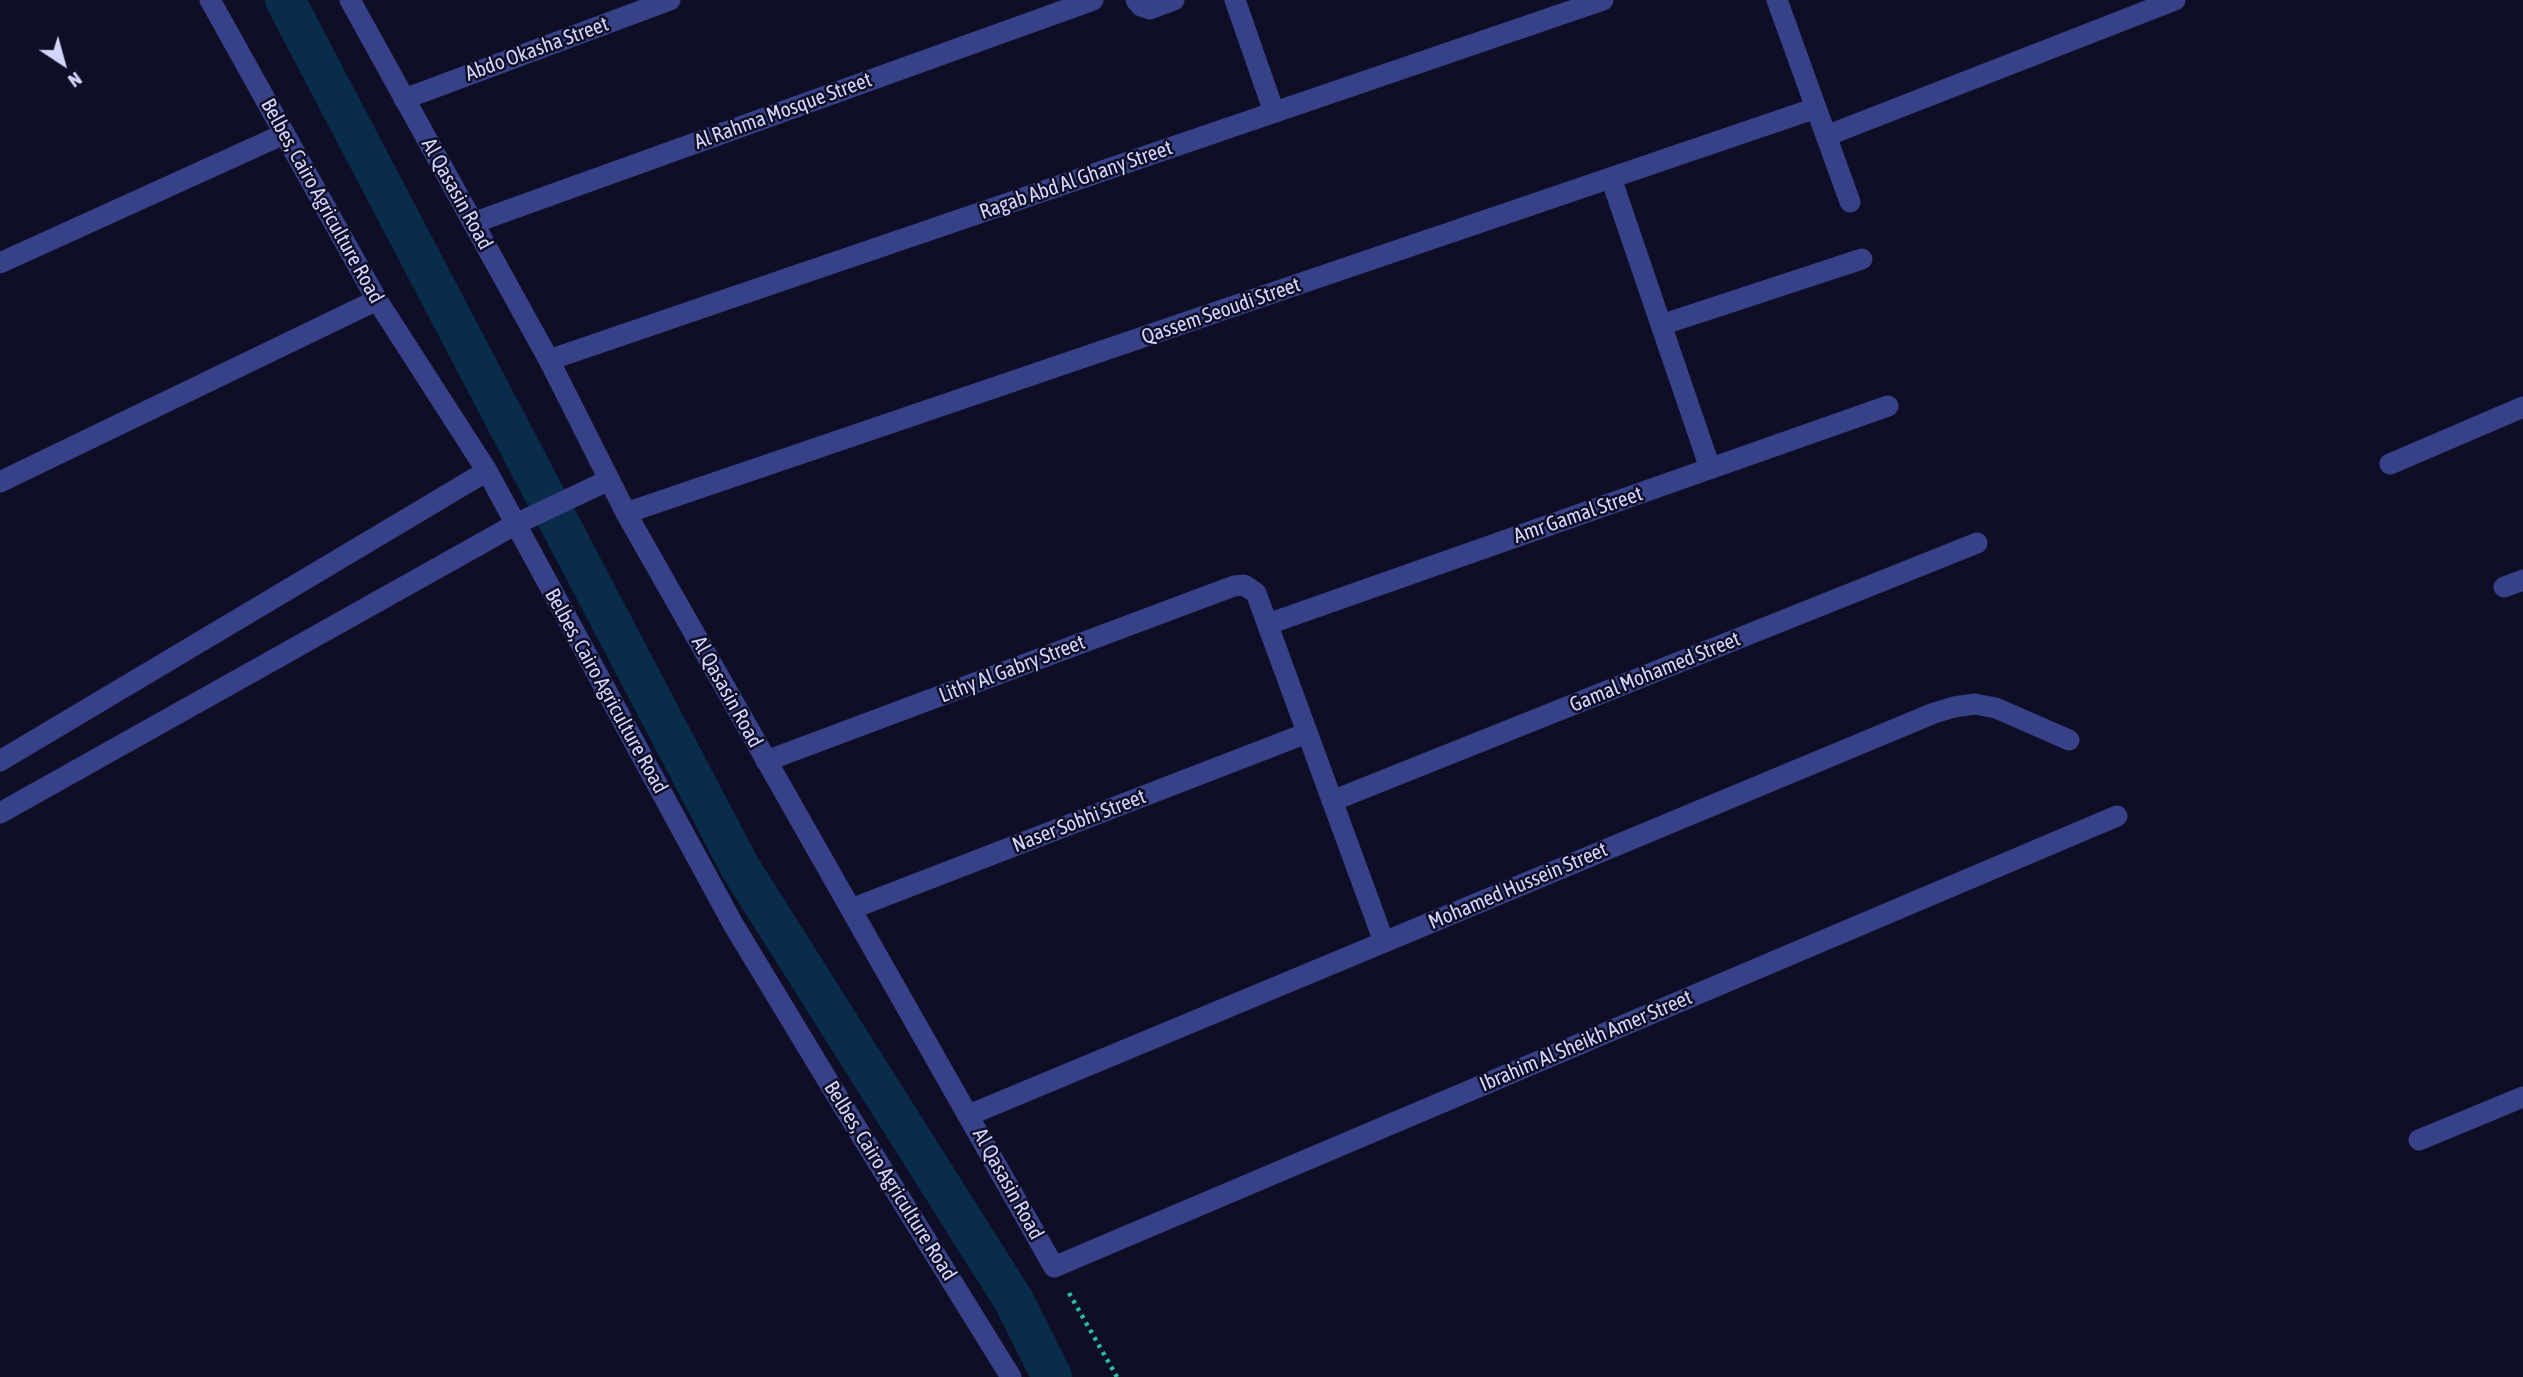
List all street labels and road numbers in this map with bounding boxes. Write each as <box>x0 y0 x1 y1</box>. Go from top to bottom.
street label: Abdo Okasha Street <box>462 11 612 87</box>
street label: Al Rahma Mosque Street <box>691 67 875 155</box>
street label: Belbes, Cairo Agriculture Road <box>255 94 389 308</box>
street label: Al Qasasin Road <box>416 134 498 254</box>
street label: Ragab Abd Al Ghany Street <box>976 135 1176 225</box>
street label: Qassem Seoudi Street <box>1138 272 1304 350</box>
street label: Amr Gamal Street <box>1510 481 1646 549</box>
street label: Belbes, Cairo Agriculture Road <box>539 584 673 798</box>
street label: Gamal Mohamed Street <box>1566 626 1744 718</box>
street label: Lithy Al Gabry Street <box>936 630 1088 708</box>
street label: Al Qasasin Road <box>686 632 768 752</box>
street label: Naser Sobhi Street <box>1009 784 1149 858</box>
street label: Mohamed Hussein Street <box>1425 837 1611 935</box>
street label: Ibrahim Al Sheikh Amer Street <box>1476 985 1696 1097</box>
street label: Belbes, Cairo Agriculture Road <box>818 1077 962 1285</box>
street label: Al Qasasin Road <box>967 1124 1049 1244</box>

